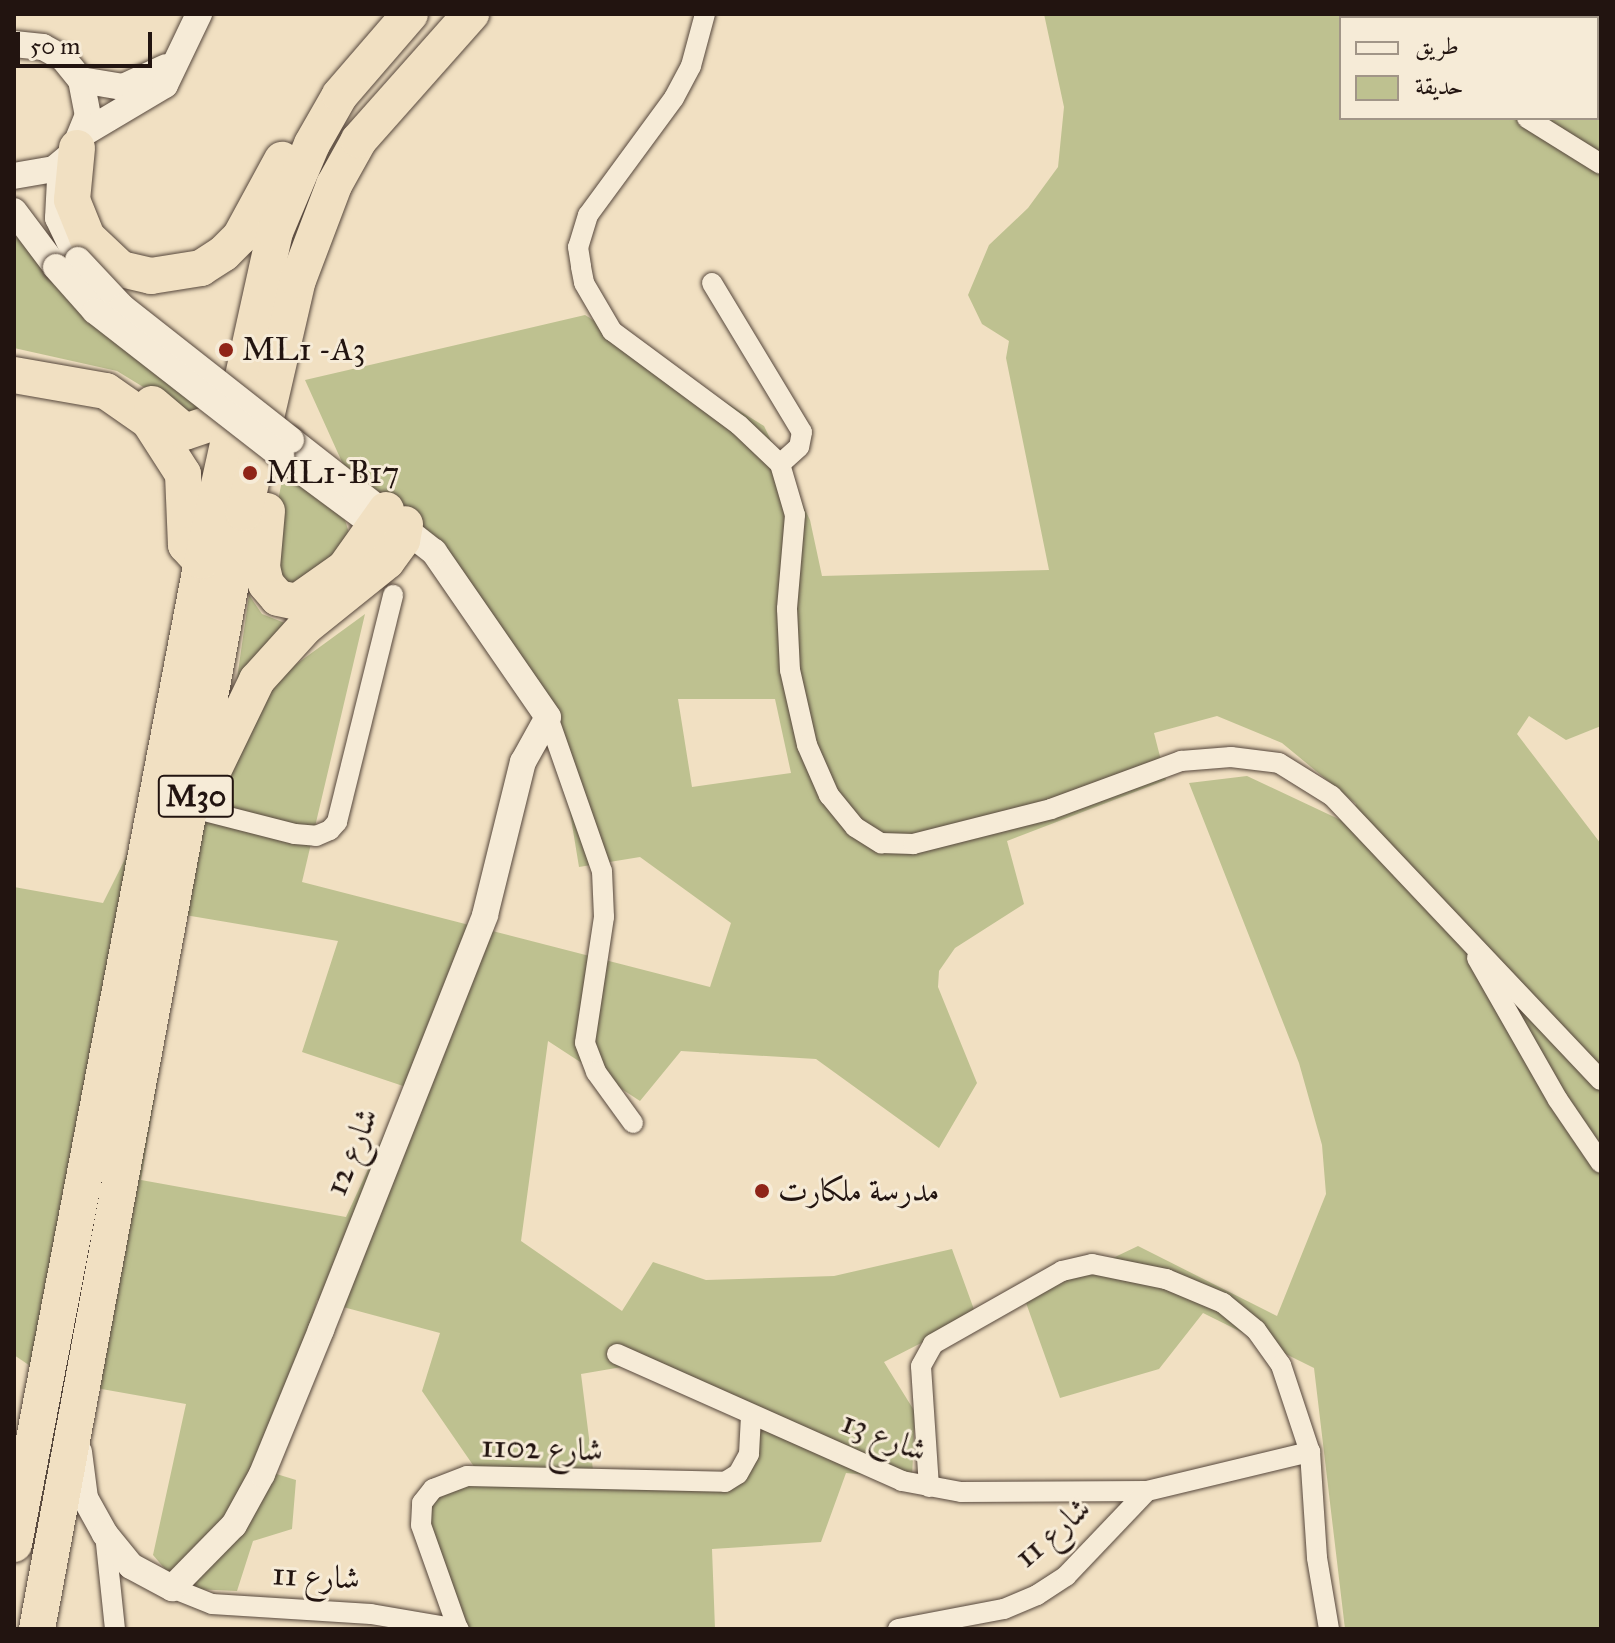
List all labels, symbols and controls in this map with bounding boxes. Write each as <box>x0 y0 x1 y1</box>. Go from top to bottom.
scale bar <box>20 16 156 66</box>
legend <box>1339 16 1599 120</box>
text: 50 m <box>30 31 80 61</box>
text: طريق <box>1415 31 1459 61</box>
text: حديقة <box>1415 71 1464 101</box>
place label: ML1 -A3 <box>242 331 366 369</box>
marker: ML1 -A3 <box>217 341 235 359</box>
place label: ML1-B17 <box>266 454 399 492</box>
marker: ML1-B17 <box>241 464 259 482</box>
road number: M30 <box>156 770 236 822</box>
street label: شارع 12 <box>317 1103 387 1201</box>
place label: مدرسة ملكارت <box>778 1172 940 1210</box>
marker: مدرسة ملكارت <box>753 1182 771 1200</box>
street label: شارع 13 <box>836 1403 932 1471</box>
street label: شارع 1102 <box>480 1428 604 1470</box>
street label: شارع 11 <box>1007 1490 1099 1576</box>
street label: شارع 11 <box>271 1556 361 1598</box>

